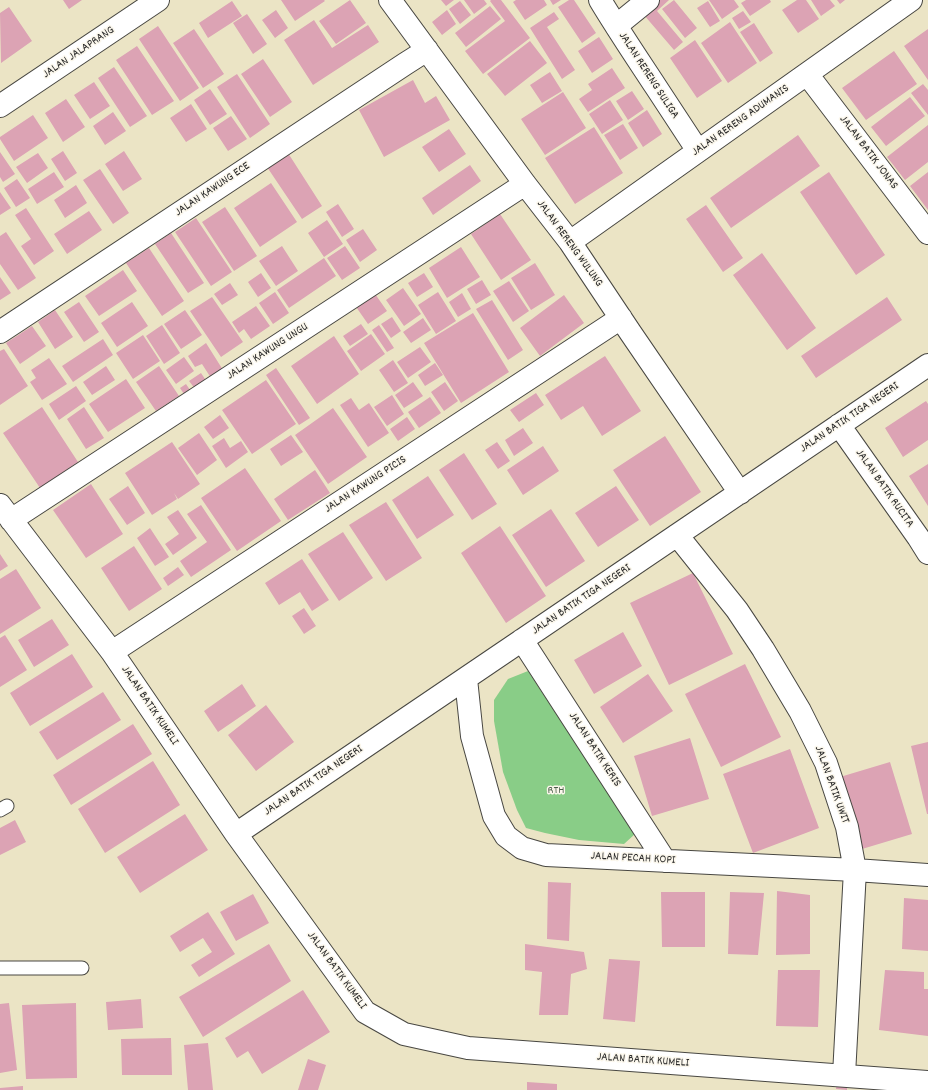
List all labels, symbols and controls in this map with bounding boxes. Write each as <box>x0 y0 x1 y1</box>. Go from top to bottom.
street label: JALAN JALAPRANG <box>40 24 118 82</box>
street label: JALAN RERENG SULIGA <box>615 30 681 122</box>
street label: JALAN RERENG ADUMANIS <box>690 82 792 160</box>
street label: JALAN BATIK JONAS <box>835 113 901 193</box>
street label: JALAN KAWUNG ECE <box>173 160 253 220</box>
street label: JALAN RERENG WULUNG <box>533 198 605 290</box>
street label: JALAN KAWUNG UNGU <box>225 320 311 384</box>
street label: JALAN BATIK TIGA NEGERI <box>798 379 902 457</box>
street label: JALAN BATIK RUCITA <box>852 447 916 531</box>
street label: JALAN KAWUNG PICIS <box>322 453 410 517</box>
street label: JALAN BATIK TIGA NEGERI <box>530 561 634 639</box>
street label: JALAN BATIK KUMELI <box>117 664 181 748</box>
street label: JALAN BATIK KERIS <box>565 710 623 790</box>
street label: JALAN BATIK TIGA NEGERI <box>262 742 366 820</box>
street label: JALAN BATIK UWIT <box>810 744 852 826</box>
park label: RTH <box>548 784 564 798</box>
street label: JALAN PECAH KOPI <box>590 850 676 868</box>
street label: JALAN BATIK KUMELI <box>303 929 369 1013</box>
street label: JALAN BATIK KUMELI <box>596 1051 690 1071</box>

